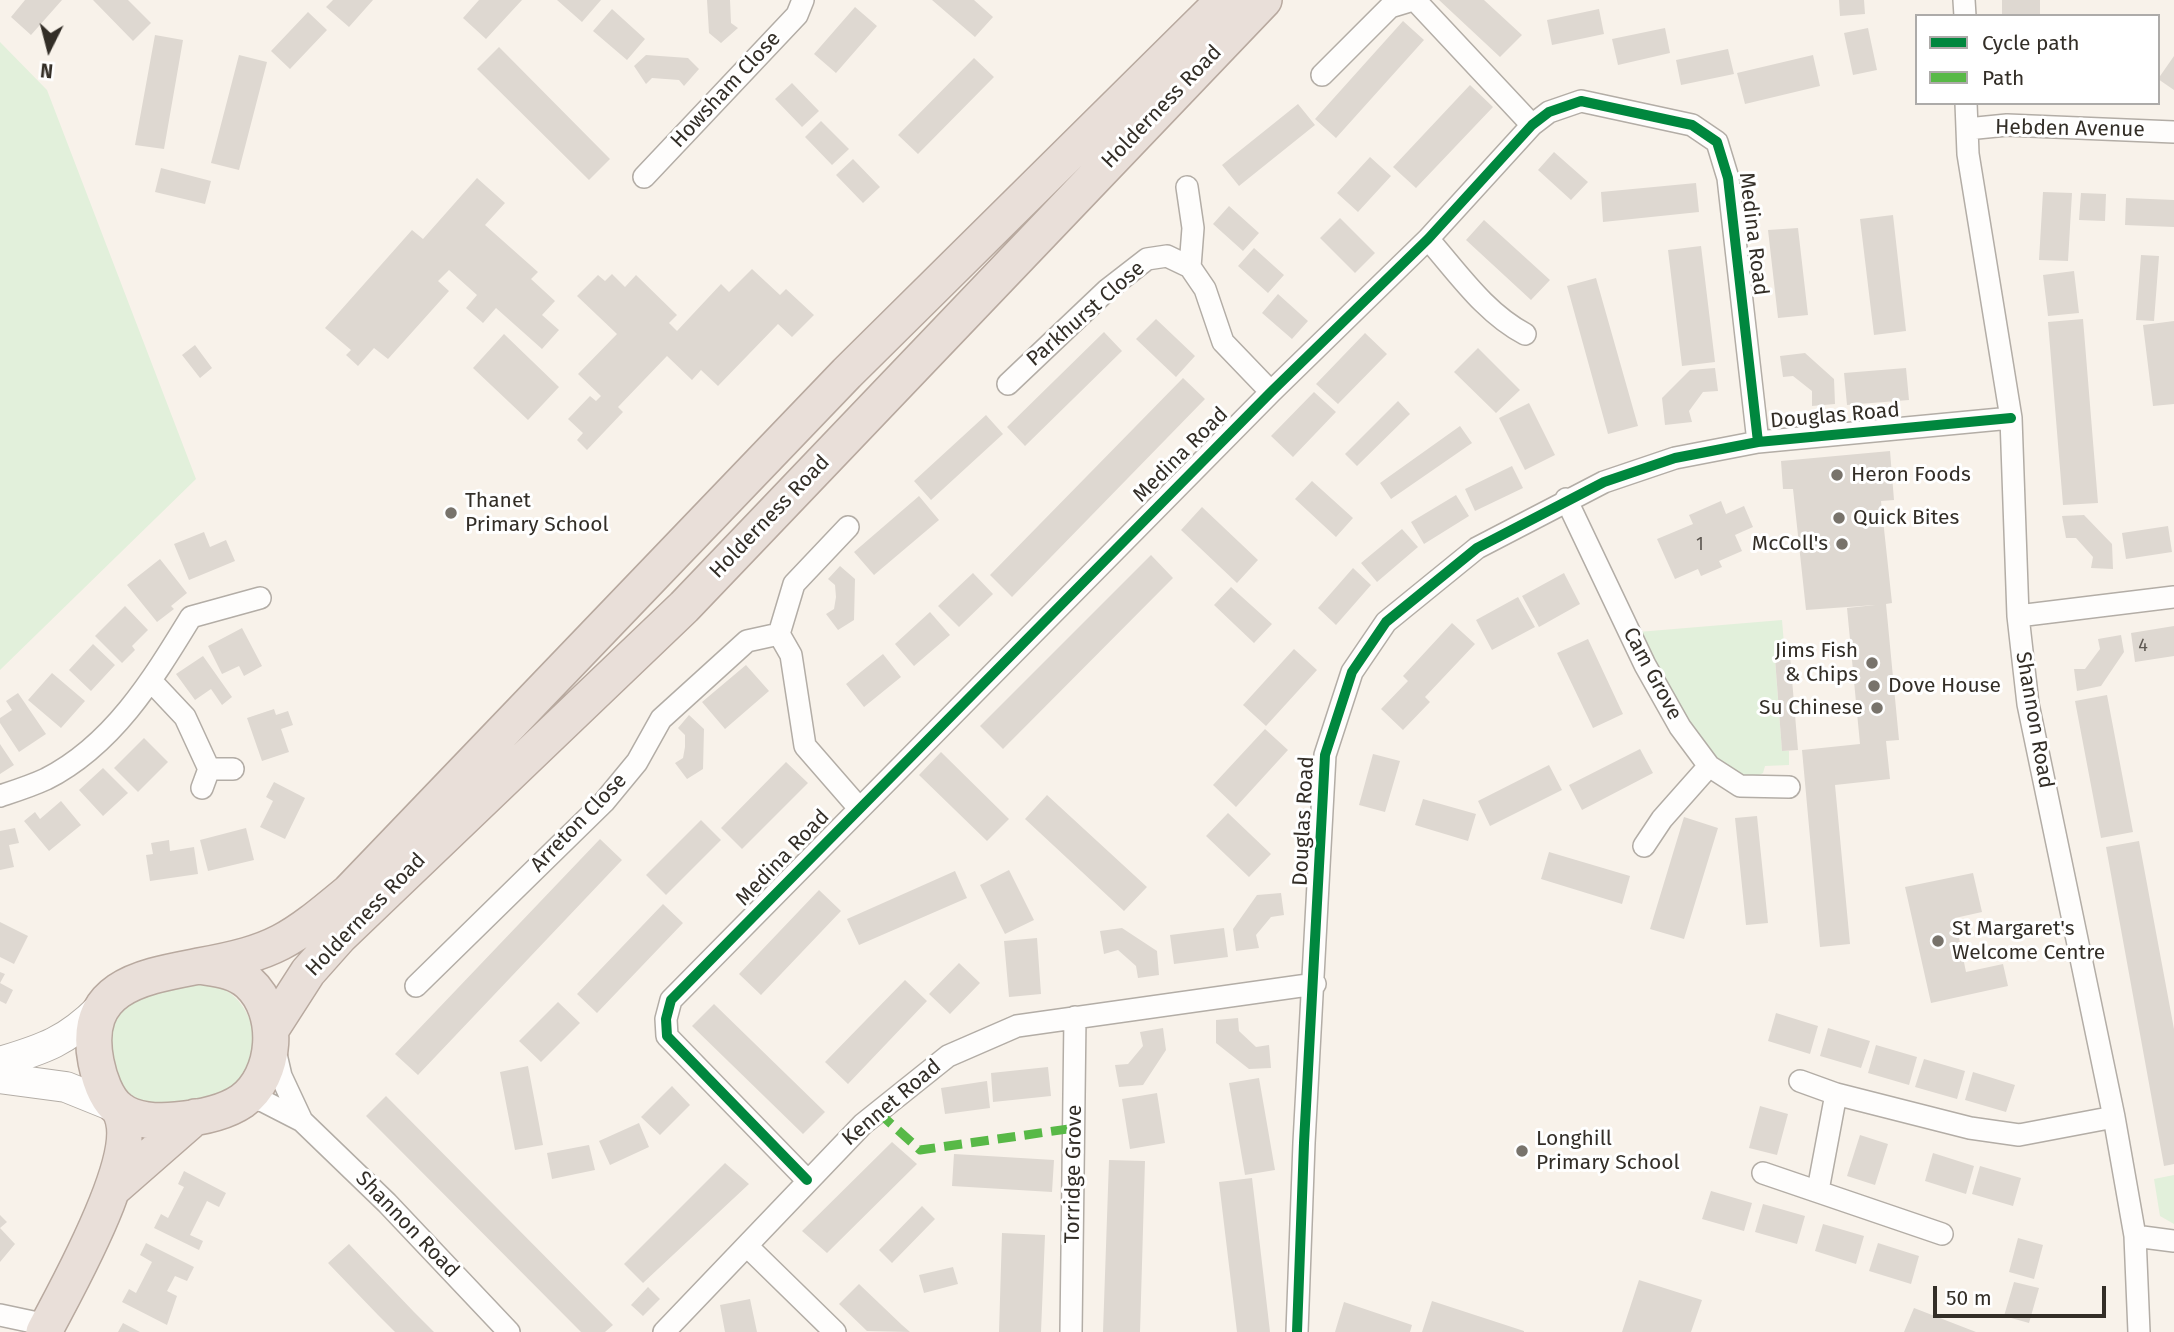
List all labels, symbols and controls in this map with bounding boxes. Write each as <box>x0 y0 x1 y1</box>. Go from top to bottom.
north arrow <box>14 14 84 84</box>
legend <box>1915 14 2160 105</box>
street label: Howsham Close <box>666 27 786 153</box>
text: Cycle path <box>1982 30 2080 56</box>
street label: Holderness Road <box>1097 40 1227 174</box>
text: N <box>39 58 54 82</box>
text: Path <box>1982 65 2024 91</box>
street label: Hebden Avenue <box>1995 115 2145 143</box>
street label: Medina Road <box>1733 171 1773 297</box>
street label: Parkhurst Close <box>1022 256 1150 372</box>
street label: Douglas Road <box>1769 398 1901 434</box>
street label: Medina Road <box>1128 402 1234 508</box>
street label: Holderness Road <box>705 450 835 584</box>
place label: Heron Foods <box>1851 462 1971 488</box>
marker: Heron Foods <box>1829 467 1845 483</box>
place label: Thanet Primary School <box>465 488 609 538</box>
marker: Thanet Primary School <box>443 505 459 521</box>
place label: Quick Bites <box>1853 505 1959 531</box>
marker: Quick Bites <box>1831 510 1847 526</box>
place label: McColl's <box>1752 531 1828 557</box>
house number: 1 <box>1696 534 1704 556</box>
marker: McColl's <box>1834 536 1850 552</box>
street label: Cam Grove <box>1617 623 1687 725</box>
house number: 4 <box>2138 635 2148 657</box>
place label: Jims Fish & Chips <box>1775 638 1858 688</box>
street label: Shannon Road <box>2010 650 2058 790</box>
marker: Jims Fish & Chips <box>1864 655 1880 671</box>
place label: Dove House <box>1888 673 2001 699</box>
marker: Dove House <box>1866 678 1882 694</box>
place label: Su Chinese <box>1759 695 1863 721</box>
marker: Su Chinese <box>1869 700 1885 716</box>
street label: Douglas Road <box>1288 755 1320 887</box>
street label: Arreton Close <box>526 768 632 878</box>
street label: Medina Road <box>731 805 835 911</box>
street label: Holderness Road <box>301 848 431 982</box>
place label: St Margaret's Welcome Centre <box>1952 916 2105 966</box>
marker: St Margaret's Welcome Centre <box>1930 933 1946 949</box>
street label: Kennet Road <box>837 1054 947 1152</box>
street label: Torridge Grove <box>1060 1104 1088 1244</box>
place label: Longhill Primary School <box>1536 1126 1680 1176</box>
marker: Longhill Primary School <box>1514 1143 1530 1159</box>
street label: Shannon Road <box>350 1166 464 1284</box>
scale bar <box>1936 1272 2109 1316</box>
text: 50 m <box>1946 1285 1992 1311</box>

